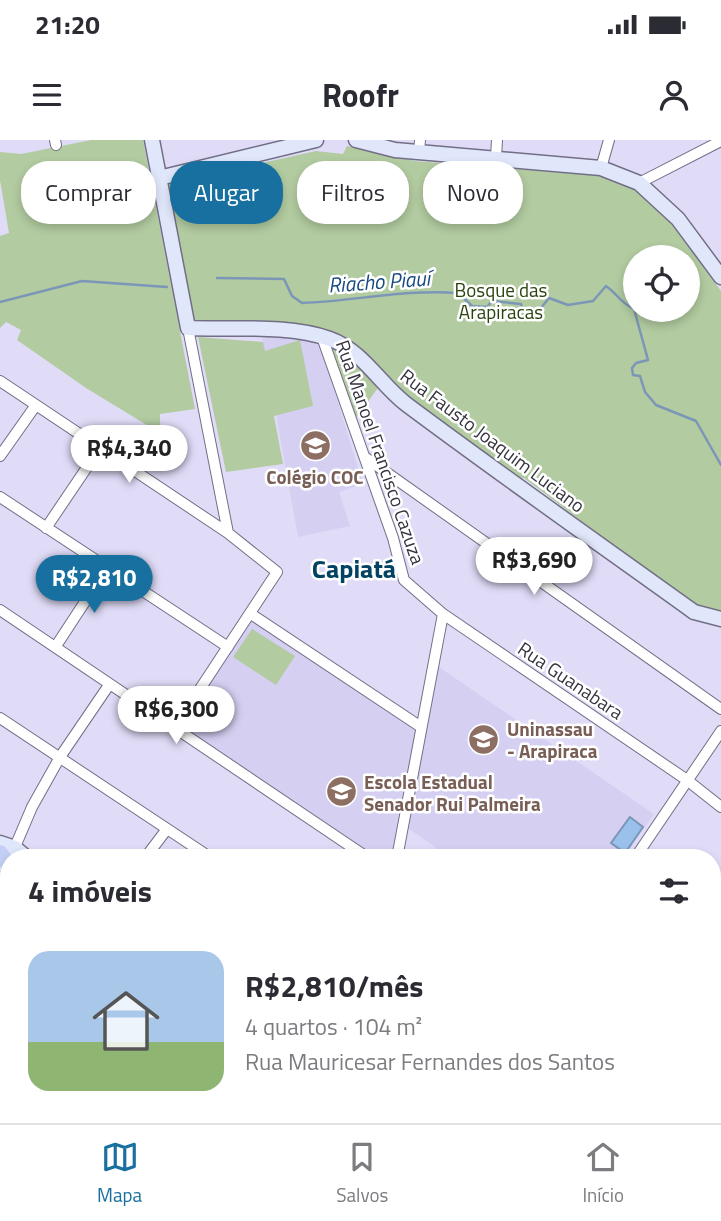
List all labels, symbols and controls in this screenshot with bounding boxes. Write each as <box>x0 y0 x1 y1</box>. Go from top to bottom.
text: 21:20 <box>35 5 100 44</box>
text: Roofr <box>322 71 399 119</box>
icon: menu <box>28 76 66 114</box>
icon: person <box>655 76 693 114</box>
chip: Comprar <box>21 161 156 224</box>
chip: Alugar <box>170 161 283 224</box>
chip: Filtros <box>297 161 409 224</box>
chip: Novo <box>423 161 523 224</box>
map controls <box>623 245 700 322</box>
button: locate <box>623 245 700 322</box>
water label: Riacho Piauí <box>327 261 436 301</box>
park label: Bosque das Arapiracas <box>455 275 548 326</box>
street label: Rua Manoel Francisco Cazuza <box>329 336 433 569</box>
street label: Rua Fausto Joaquim Luciano <box>395 361 591 519</box>
pin: R$4,340 <box>64 426 194 485</box>
school or university icon: Colégio COC <box>298 428 332 462</box>
text: R$4,340 <box>87 430 171 465</box>
place label: Colégio COC <box>266 462 364 491</box>
pin: R$3,690 <box>469 538 599 597</box>
text: R$3,690 <box>492 542 576 577</box>
district label: Capiatá <box>312 549 396 588</box>
pin: R$2,810 <box>29 556 159 615</box>
text: R$2,810 <box>52 560 136 595</box>
street label: Rua Guanabara <box>512 634 630 726</box>
pin: R$6,300 <box>111 686 241 746</box>
text: R$6,300 <box>134 691 218 726</box>
place label: Uninassau - Arapiraca <box>507 714 598 765</box>
school or university icon: Uninassau - Arapiraca <box>467 722 501 756</box>
place label: Escola Estadual Senador Rui Palmeira <box>364 767 541 818</box>
school or university icon: Escola Estadual Senador Rui Palmeira <box>324 775 358 809</box>
text: 4 imóveis <box>28 868 152 914</box>
icon: filters <box>655 872 693 910</box>
text: R$2,810/mês <box>245 963 423 1009</box>
icon: home <box>84 979 168 1063</box>
text: 4 quartos · 104 m² <box>245 1009 422 1044</box>
text: Rua Mauricesar Fernandes dos Santos <box>245 1044 615 1079</box>
tab: Mapa <box>97 1138 142 1209</box>
tab: Salvos <box>336 1138 388 1209</box>
tab: Início <box>582 1138 624 1209</box>

